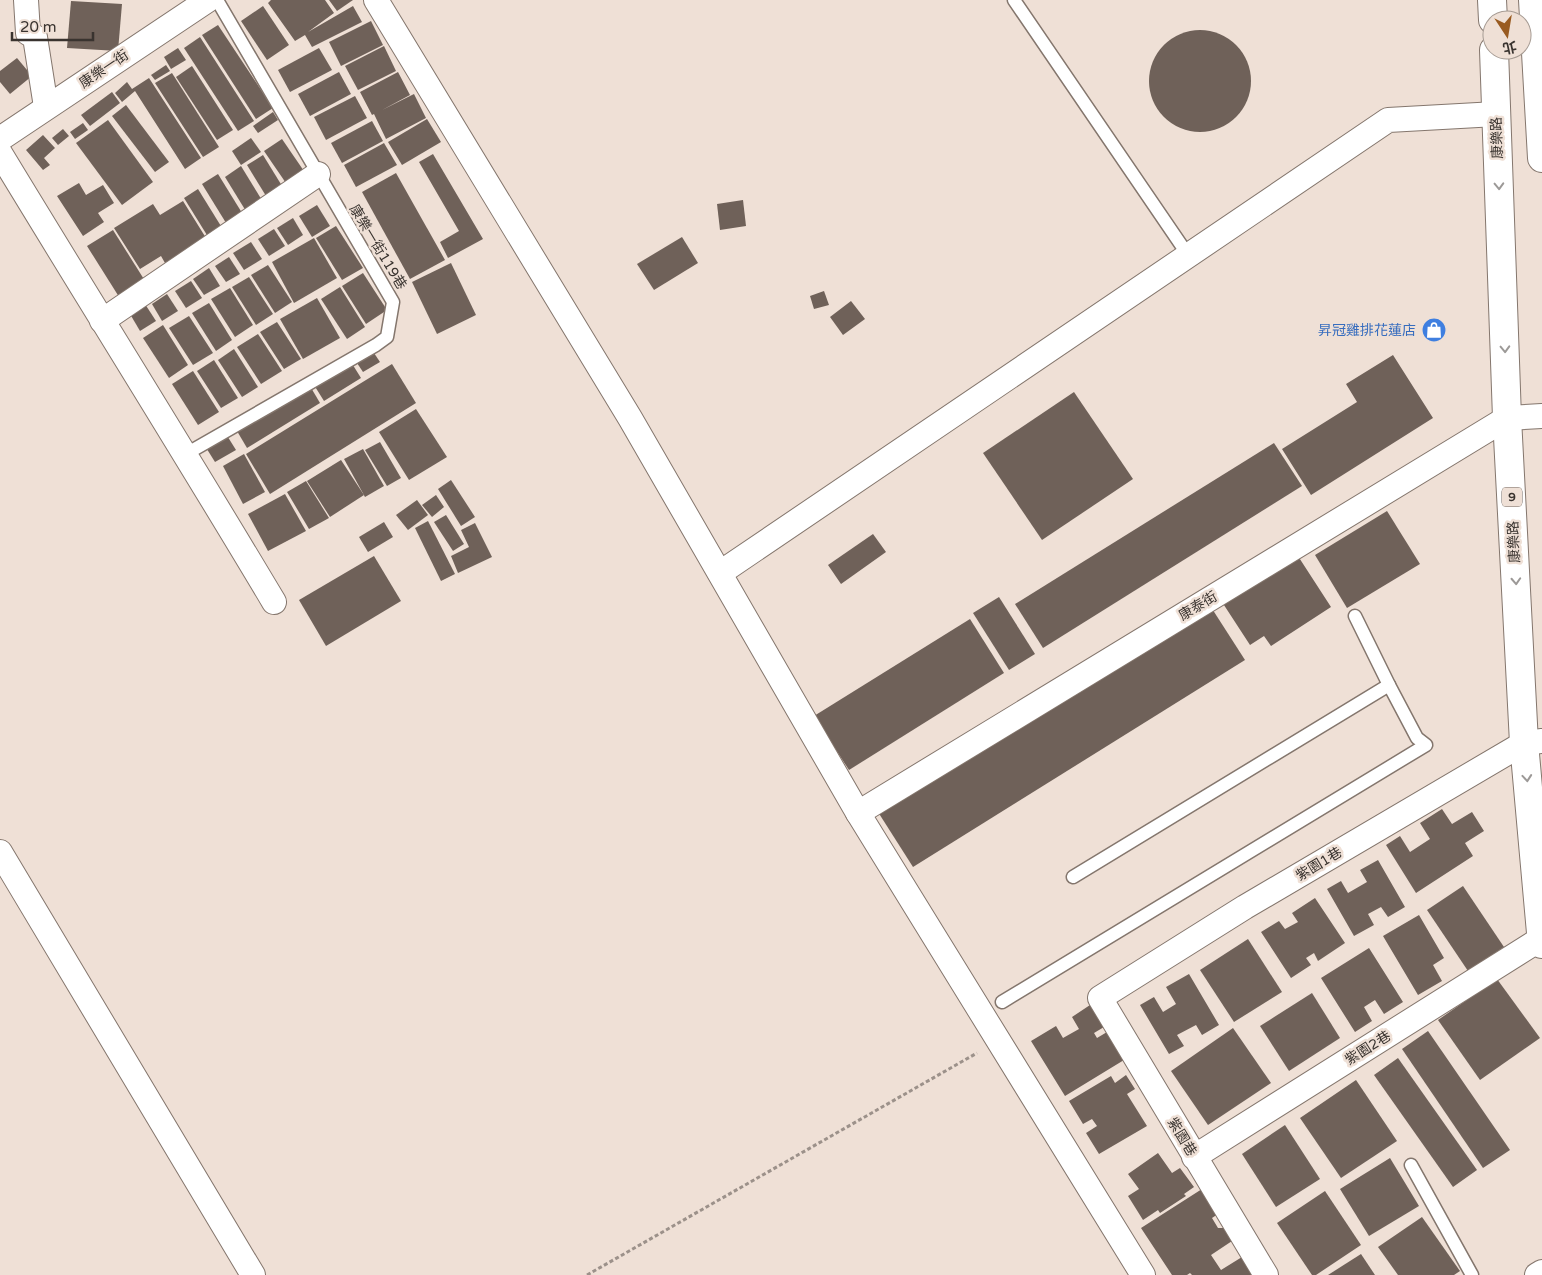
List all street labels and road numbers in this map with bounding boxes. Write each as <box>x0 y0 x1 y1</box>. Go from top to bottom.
street label: 康樂一街 <box>76 46 132 92</box>
street label: 康樂路 <box>1488 117 1506 159</box>
street label: 康樂一街119巷 <box>346 201 410 293</box>
road number: 9 <box>1502 488 1522 507</box>
street label: 康樂路 <box>1504 521 1524 563</box>
street label: 康泰街 <box>1176 588 1220 624</box>
street label: 紫園1巷 <box>1293 844 1345 884</box>
street label: 紫園2巷 <box>1342 1027 1394 1069</box>
street label: 紫園巷 <box>1164 1115 1200 1159</box>

